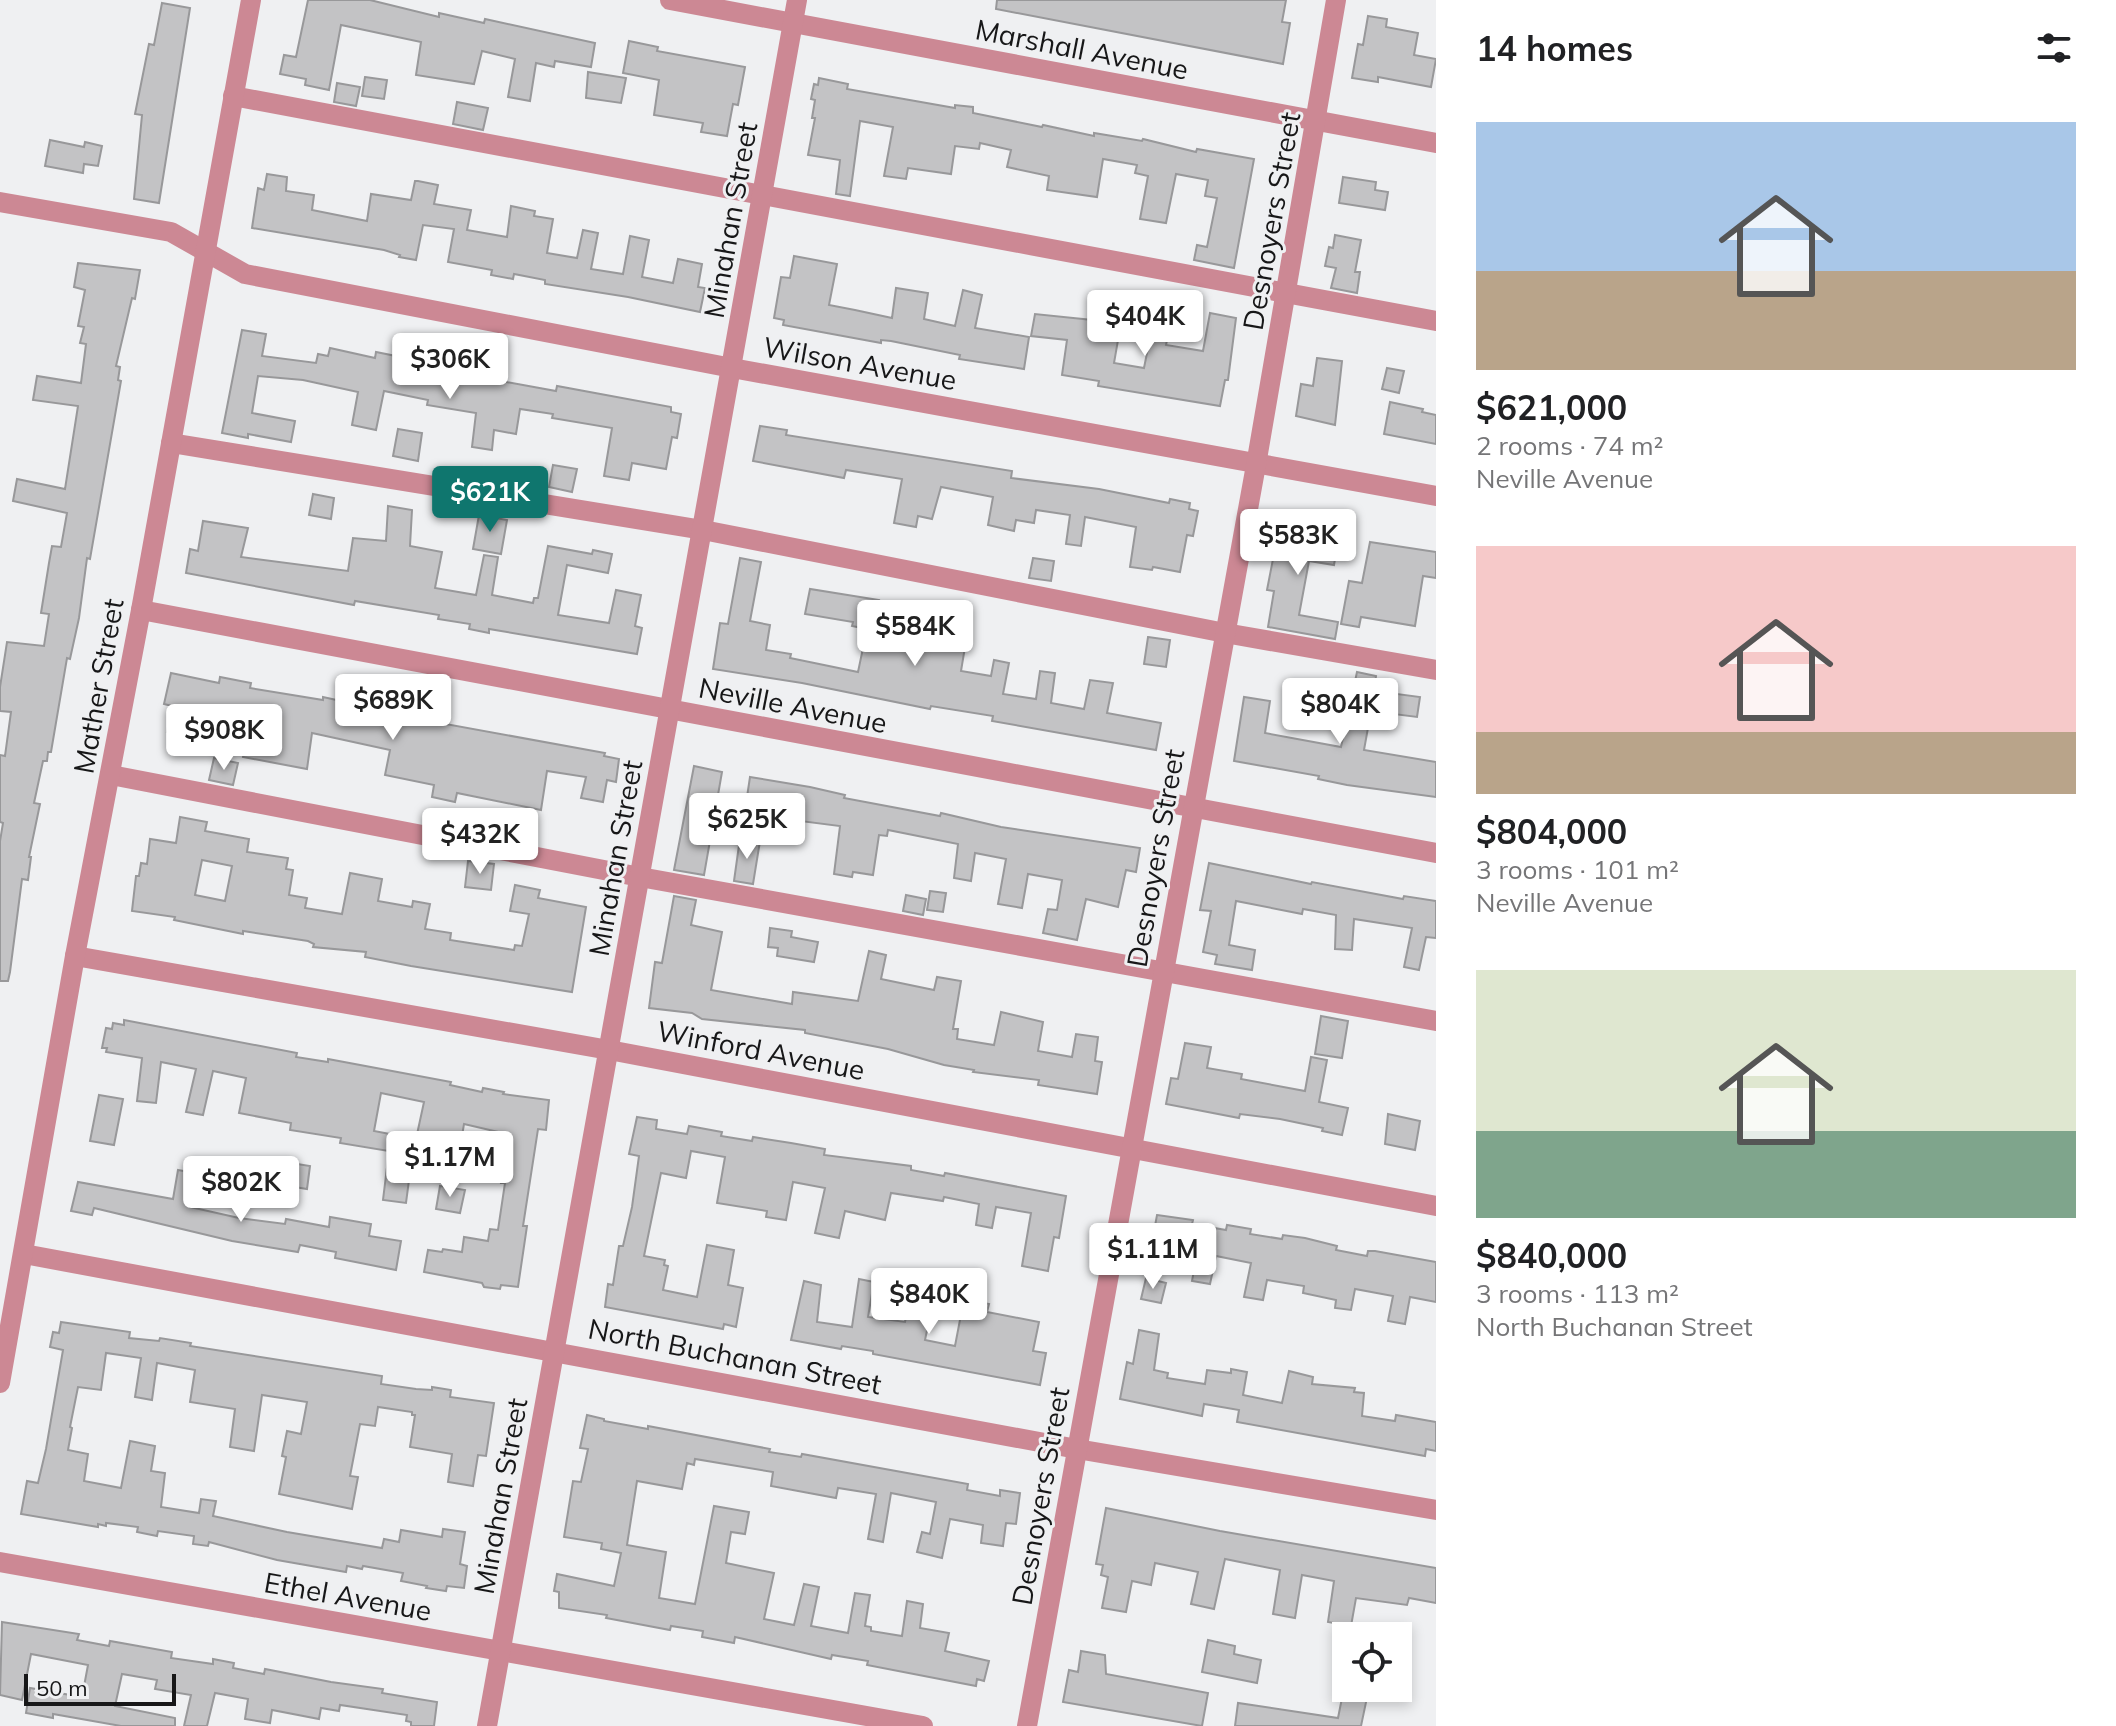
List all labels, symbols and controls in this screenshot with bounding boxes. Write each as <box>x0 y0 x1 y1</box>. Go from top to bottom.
street label: Marshall Avenue <box>973 11 1191 87</box>
icon: filters <box>2032 26 2076 70</box>
text: 14 homes <box>1476 27 1633 70</box>
street label: Desnoyers Street <box>1235 109 1307 333</box>
street label: Minahan Street <box>696 119 764 321</box>
icon: home <box>1704 174 1848 318</box>
pin: $404K <box>1089 290 1201 358</box>
text: $404K <box>1105 299 1185 332</box>
street label: Wilson Avenue <box>761 329 959 397</box>
pin: $306K <box>394 333 506 401</box>
text: $306K <box>410 342 490 375</box>
text: $621,000 <box>1476 386 1627 429</box>
text: 2 rooms · 74 m² <box>1476 429 1663 462</box>
text: Neville Avenue <box>1476 462 1653 495</box>
pin: $621K <box>434 466 546 534</box>
text: $621K <box>450 475 530 508</box>
pin: $583K <box>1242 509 1354 577</box>
text: $583K <box>1258 518 1338 551</box>
street label: Mather Street <box>65 596 131 776</box>
icon: home <box>1704 598 1848 742</box>
pin: $584K <box>859 600 971 668</box>
text: $584K <box>875 609 955 642</box>
street label: Neville Avenue <box>696 670 890 740</box>
pin: $689K <box>337 674 449 742</box>
pin: $804K <box>1284 678 1396 746</box>
text: $689K <box>353 683 433 716</box>
text: $804K <box>1300 687 1380 720</box>
pin: $908K <box>168 704 280 772</box>
text: $908K <box>184 713 264 746</box>
street label: Desnoyers Street <box>1119 746 1191 970</box>
street label: Minahan Street <box>581 757 649 959</box>
pin: $625K <box>691 793 803 861</box>
text: $625K <box>707 802 787 835</box>
pin: $432K <box>424 808 536 876</box>
text: $804,000 <box>1476 810 1627 853</box>
text: $432K <box>440 817 520 850</box>
text: 3 rooms · 101 m² <box>1476 853 1679 886</box>
text: Neville Avenue <box>1476 886 1653 919</box>
street label: Winford Avenue <box>654 1013 868 1087</box>
icon: home <box>1704 1022 1848 1166</box>
pin: $1.17M <box>385 1131 515 1199</box>
text: $1.17M <box>404 1140 496 1173</box>
pin: $802K <box>185 1156 297 1224</box>
text: $802K <box>201 1165 281 1198</box>
pin: $1.11M <box>1088 1223 1218 1291</box>
text: $1.11M <box>1107 1232 1199 1265</box>
text: $840,000 <box>1476 1234 1627 1277</box>
pin: $840K <box>873 1268 985 1336</box>
text: $840K <box>889 1277 969 1310</box>
text: 3 rooms · 113 m² <box>1476 1277 1679 1310</box>
street label: North Buchanan Street <box>585 1310 885 1402</box>
text: North Buchanan Street <box>1476 1310 1753 1343</box>
street label: Desnoyers Street <box>1004 1384 1076 1608</box>
street label: Minahan Street <box>466 1395 534 1597</box>
street label: Ethel Avenue <box>262 1564 434 1628</box>
map controls <box>1332 1622 1412 1702</box>
button: locate <box>1332 1622 1412 1702</box>
scale bar <box>24 1670 176 1706</box>
text: 50 m <box>36 1674 87 1702</box>

